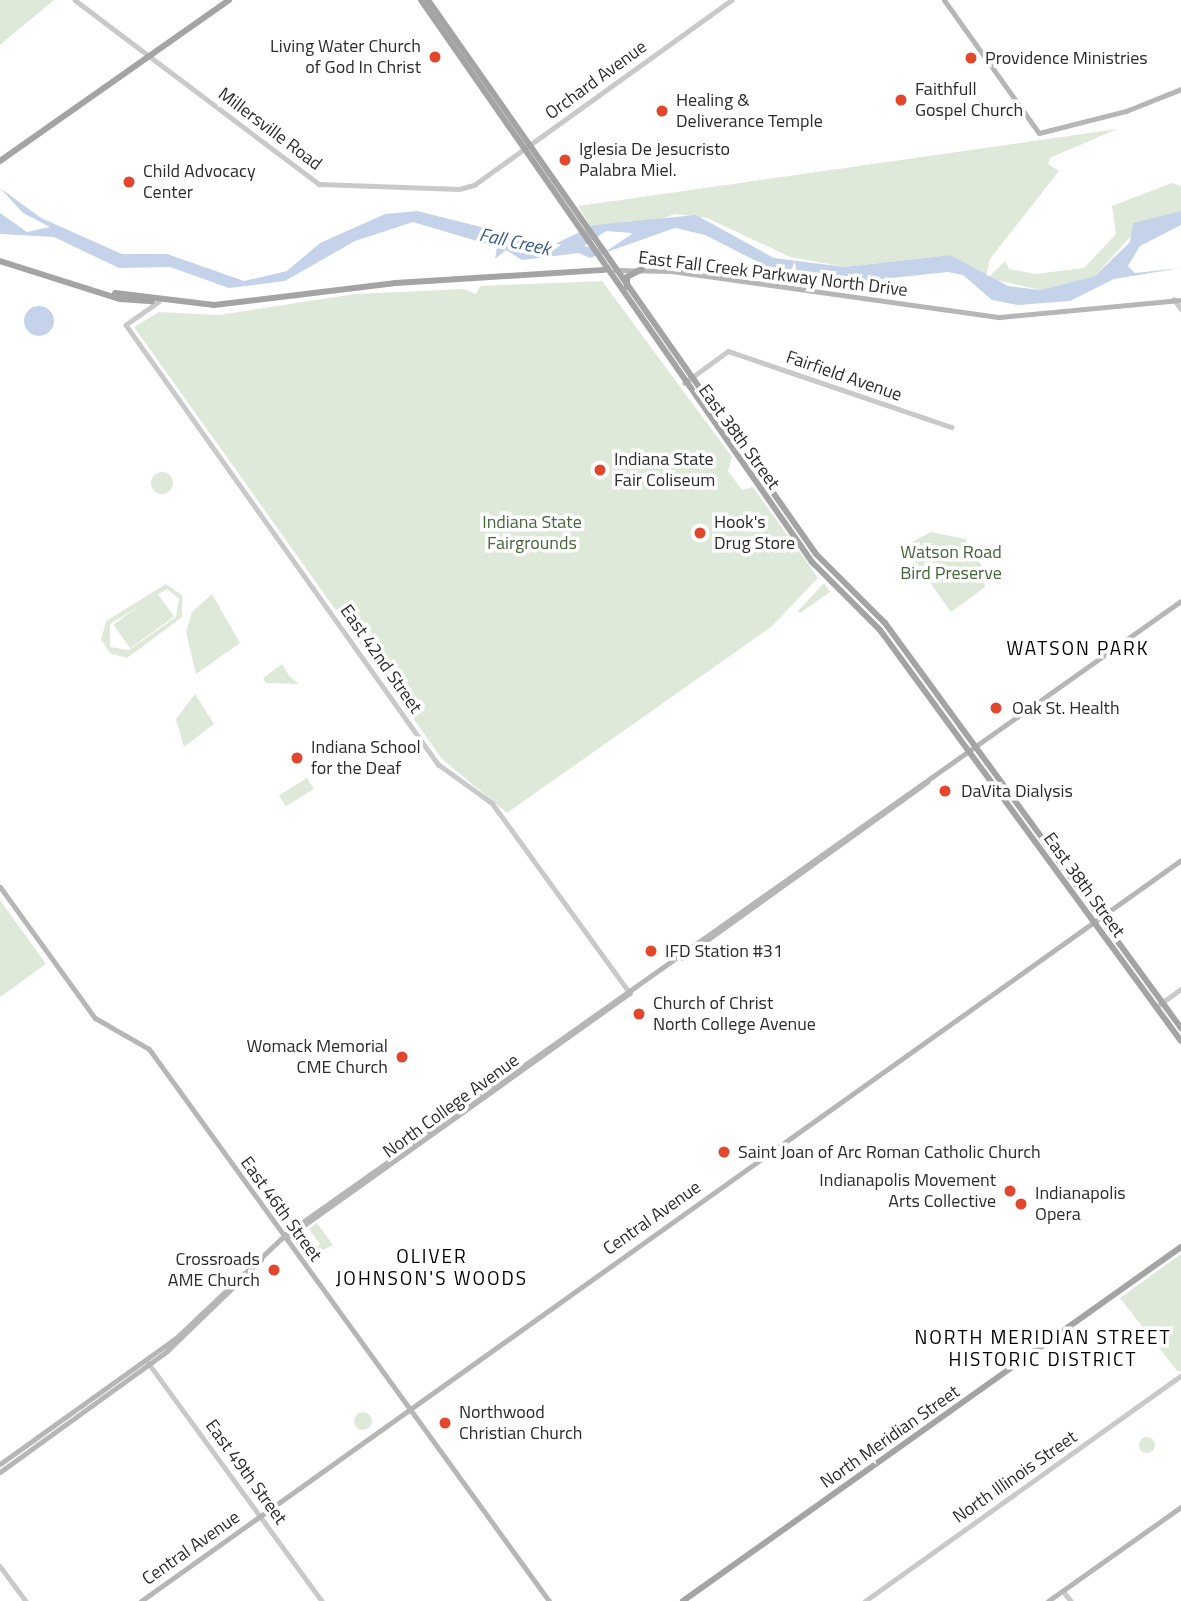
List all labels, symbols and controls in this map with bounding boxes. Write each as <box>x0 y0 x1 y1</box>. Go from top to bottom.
place label: Living Water Church of God In Christ <box>270 36 421 78</box>
street label: Orchard Avenue <box>541 36 651 124</box>
place label: Providence Ministries <box>985 47 1148 69</box>
marker: Living Water Church of God In Christ <box>427 49 443 65</box>
marker: Providence Ministries <box>963 50 979 66</box>
place label: Faithfull Gospel Church <box>915 79 1023 122</box>
street label: Millersville Road <box>214 83 326 175</box>
place label: Healing & Deliverance Temple <box>676 90 823 132</box>
marker: Faithfull Gospel Church <box>893 92 909 108</box>
marker: Healing & Deliverance Temple <box>654 103 670 119</box>
place label: Iglesia De Jesucristo Palabra Miel. <box>579 139 730 182</box>
marker: Iglesia De Jesucristo Palabra Miel. <box>557 152 573 168</box>
place label: Child Advocacy Center <box>143 161 256 204</box>
marker: Child Advocacy Center <box>121 174 137 190</box>
water label: Fall Creek <box>477 222 553 260</box>
street label: East Fall Creek Parkway North Drive <box>637 247 909 301</box>
street label: Fairfield Avenue <box>783 346 905 406</box>
street label: East 38th Street <box>694 380 784 494</box>
place label: Indiana State Fair Coliseum <box>614 449 715 491</box>
marker: Indiana State Fair Coliseum <box>592 462 608 478</box>
park label: Indiana State Fairgrounds <box>482 512 582 554</box>
place label: Hook's Drug Store <box>714 512 795 554</box>
marker: Hook's Drug Store <box>692 525 708 541</box>
park label: Watson Road Bird Preserve <box>900 542 1002 584</box>
street label: East 42nd Street <box>336 601 426 717</box>
district label: WATSON PARK <box>1008 637 1148 659</box>
place label: Oak St. Health <box>1012 697 1120 719</box>
marker: Oak St. Health <box>986 698 1006 718</box>
place label: Indiana School for the Deaf <box>311 737 421 780</box>
marker: Indiana School for the Deaf <box>289 750 305 766</box>
place label: DaVita Dialysis <box>961 780 1073 802</box>
marker: DaVita Dialysis <box>935 781 955 801</box>
street label: East 38th Street <box>1039 828 1129 942</box>
place label: IFD Station #31 <box>665 940 783 962</box>
marker: IFD Station #31 <box>643 943 659 959</box>
place label: Church of Christ North College Avenue <box>653 993 816 1036</box>
marker: Church of Christ North College Avenue <box>631 1006 647 1022</box>
place label: Womack Memorial CME Church <box>246 1036 388 1078</box>
street label: North College Avenue <box>379 1049 523 1163</box>
marker: Womack Memorial CME Church <box>394 1049 410 1065</box>
place label: Saint Joan of Arc Roman Catholic Church <box>738 1141 1041 1163</box>
marker: Saint Joan of Arc Roman Catholic Church <box>716 1144 732 1160</box>
street label: East 46th Street <box>236 1152 326 1266</box>
place label: Indianapolis Movement Arts Collective <box>819 1170 996 1212</box>
street label: Central Avenue <box>599 1176 705 1260</box>
marker: Indianapolis Movement Arts Collective <box>1002 1183 1018 1199</box>
place label: Indianapolis Opera <box>1035 1183 1126 1226</box>
marker: Indianapolis Opera <box>1013 1196 1029 1212</box>
district label: OLIVER JOHNSON'S WOODS <box>338 1245 526 1289</box>
place label: Crossroads AME Church <box>168 1249 260 1292</box>
marker: Crossroads AME Church <box>266 1262 282 1278</box>
district label: NORTH MERIDIAN STREET HISTORIC DISTRICT <box>917 1326 1169 1370</box>
street label: North Meridian Street <box>816 1381 964 1493</box>
place label: Northwood Christian Church <box>459 1402 582 1444</box>
street label: East 49th Street <box>201 1415 291 1529</box>
marker: Northwood Christian Church <box>437 1415 453 1431</box>
street label: North Illinois Street <box>949 1426 1081 1528</box>
street label: Central Avenue <box>138 1506 244 1590</box>

